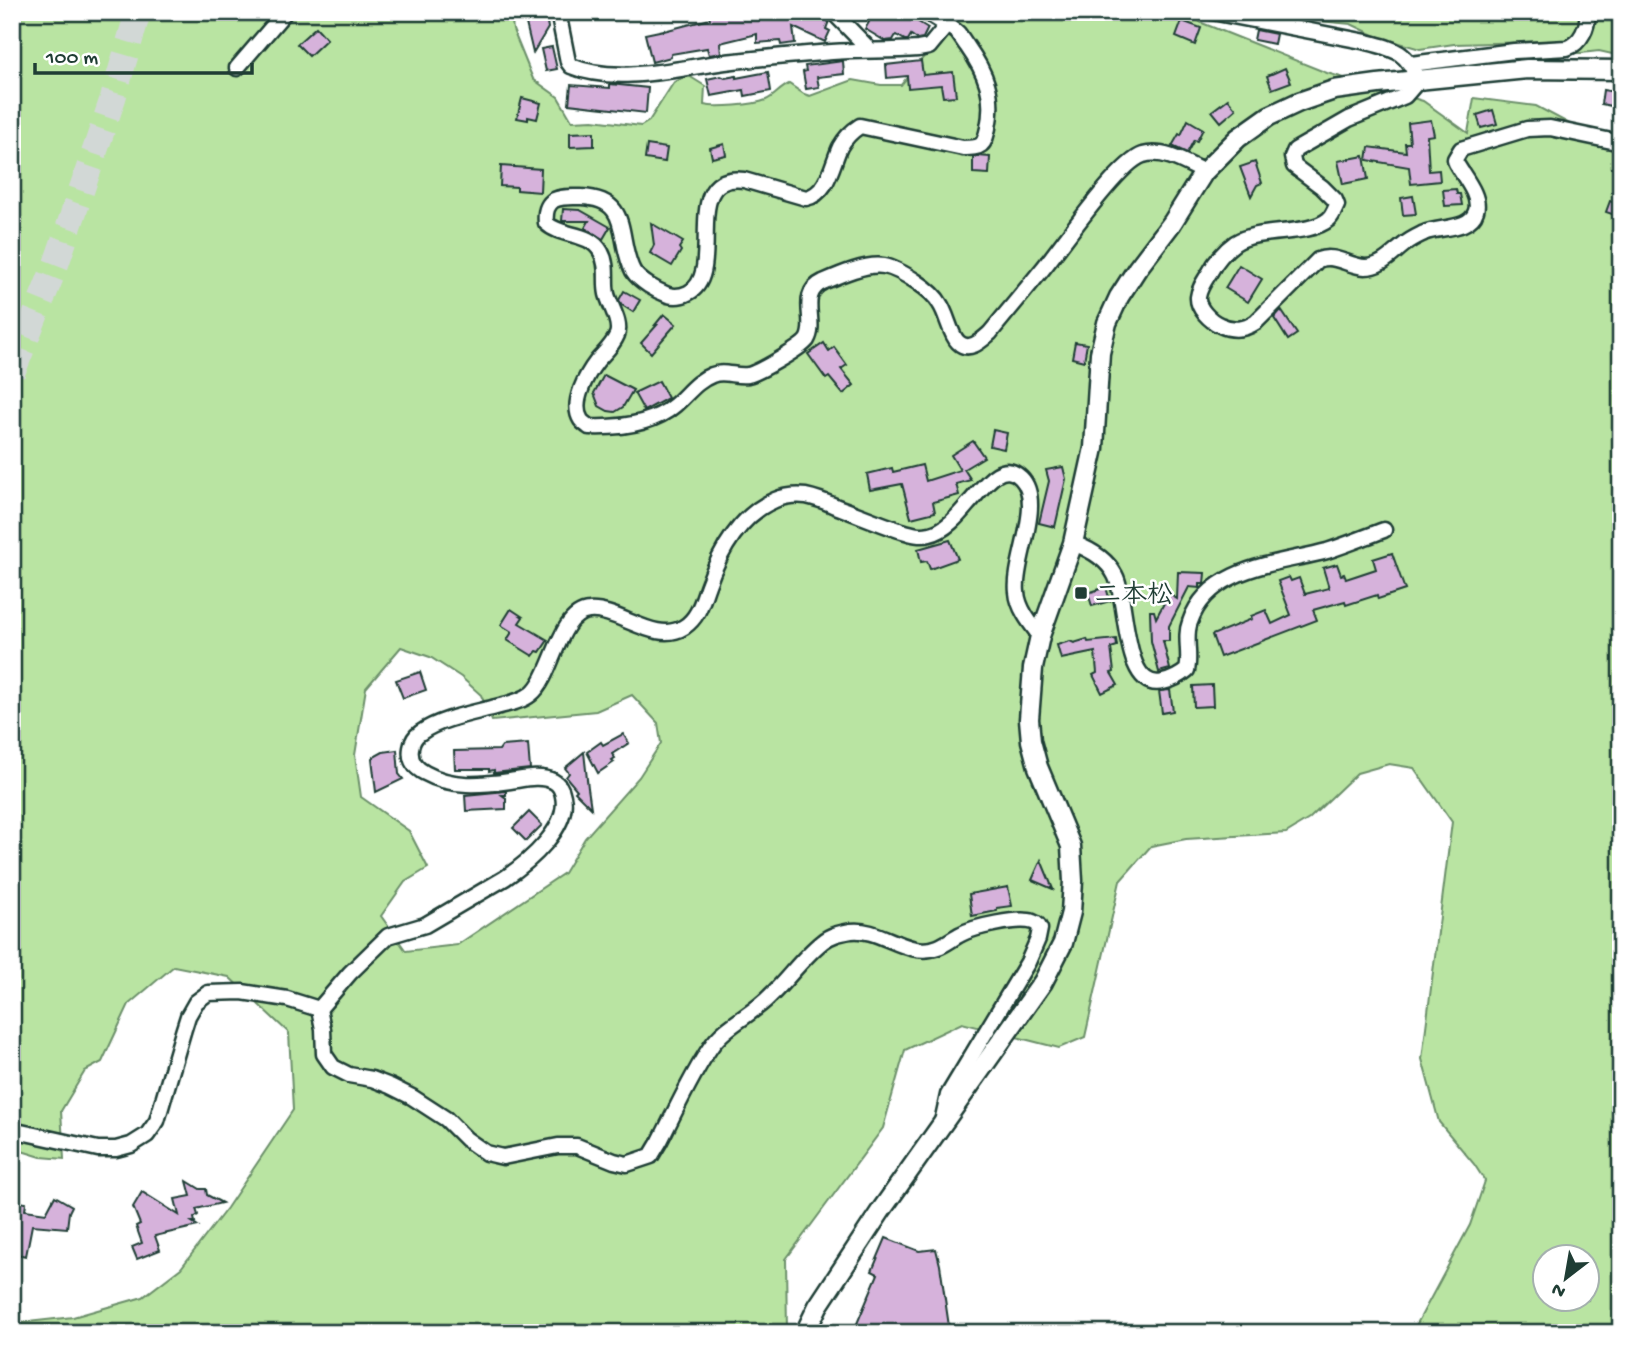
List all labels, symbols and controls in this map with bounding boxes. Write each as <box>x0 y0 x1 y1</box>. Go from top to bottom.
scale bar <box>35 32 252 76</box>
text: 100 m <box>45 47 98 72</box>
place label: 二本松 <box>1095 580 1173 613</box>
marker: 二本松 <box>1073 585 1089 601</box>
north arrow <box>1532 1244 1602 1314</box>
text: N <box>1548 1277 1570 1303</box>

